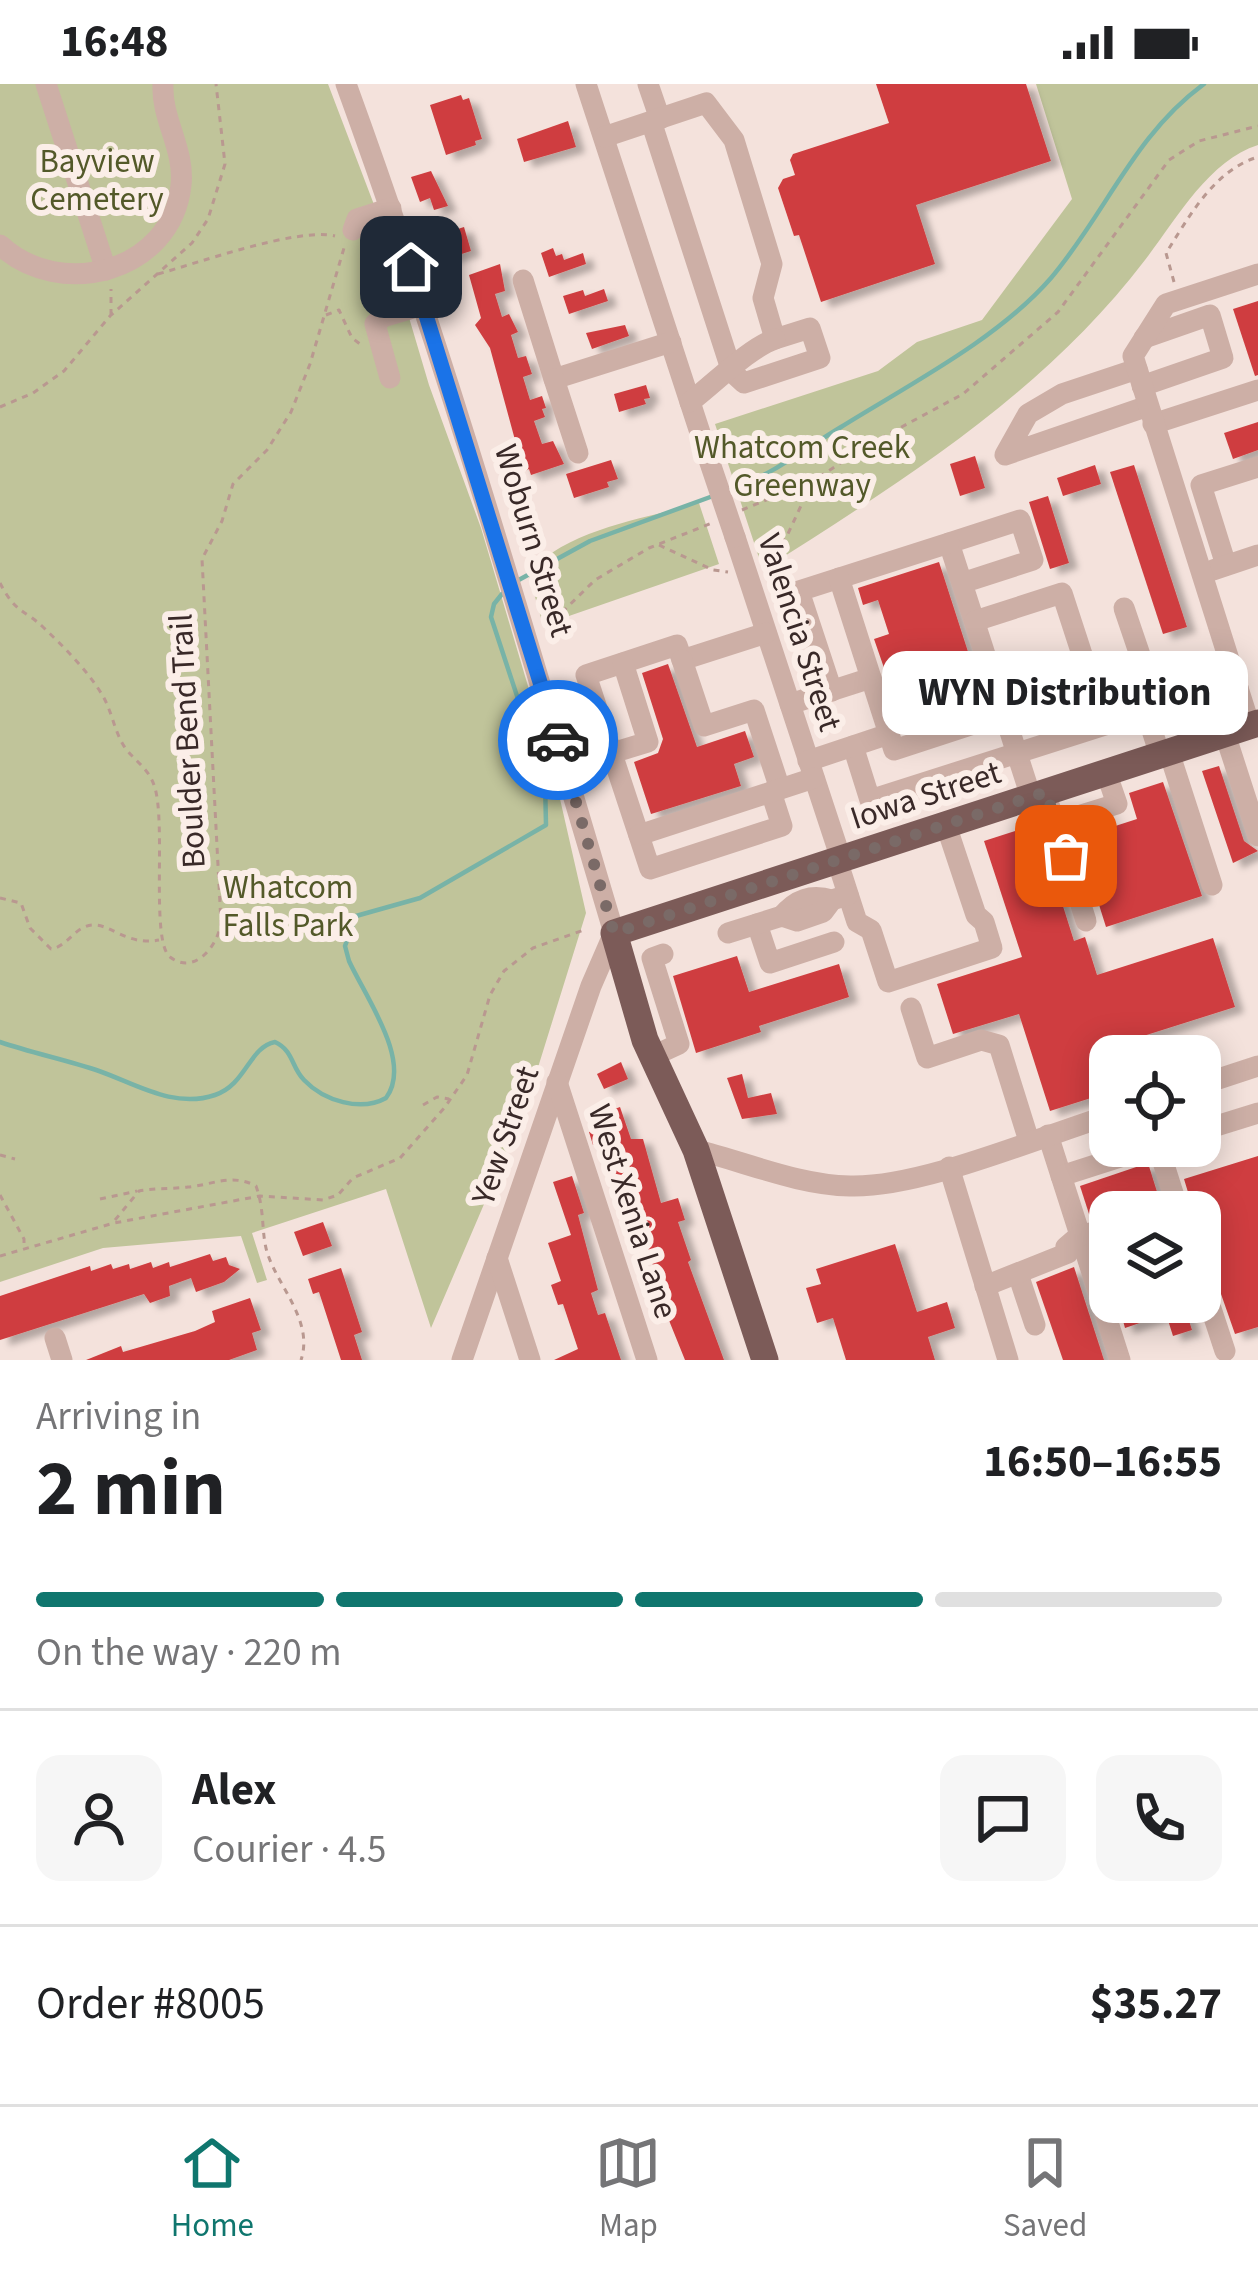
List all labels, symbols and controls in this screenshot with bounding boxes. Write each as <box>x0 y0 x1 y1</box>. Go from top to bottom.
text: 16:48 <box>60 10 169 74</box>
park label: Bayview Cemetery <box>30 138 164 223</box>
pin <box>360 216 462 318</box>
icon: home <box>378 234 444 300</box>
park label: Whatcom Creek Greenway <box>694 424 911 509</box>
street label: Woburn Street <box>482 439 585 642</box>
street label: Valencia Street <box>746 528 854 737</box>
street label: Boulder Bend Trail <box>157 612 218 870</box>
callout: WYN Distribution <box>883 652 1249 736</box>
text: WYN Distribution <box>918 665 1212 721</box>
courier <box>498 680 618 800</box>
icon: car <box>525 707 591 773</box>
street label: Iowa Street <box>844 749 1007 842</box>
pin <box>1015 805 1117 907</box>
icon: bag <box>1033 823 1099 889</box>
park label: Whatcom Falls Park <box>223 864 354 949</box>
map controls <box>1089 1035 1221 1323</box>
button: locate <box>1089 1035 1221 1167</box>
street label: Yew Street <box>459 1060 551 1212</box>
street label: West Xenia Lane <box>576 1098 689 1325</box>
button: layers <box>1089 1191 1221 1323</box>
text: Arriving in <box>36 1389 201 1445</box>
text: 16:50–16:55 <box>983 1430 1222 1494</box>
text: 2 min <box>36 1434 226 1545</box>
text: On the way · 220 m <box>36 1625 342 1681</box>
button: person <box>36 1755 162 1881</box>
button: chat <box>940 1755 1066 1881</box>
button: phone <box>1096 1755 1222 1881</box>
text: Alex <box>192 1758 276 1822</box>
text: Courier · 4.5 <box>192 1822 386 1878</box>
text: Order #8005 <box>36 1972 265 2036</box>
text: $35.27 <box>1090 1972 1222 2036</box>
tab: Home <box>171 2130 254 2249</box>
tab: Map <box>595 2130 661 2249</box>
tab: Saved <box>1003 2130 1087 2249</box>

